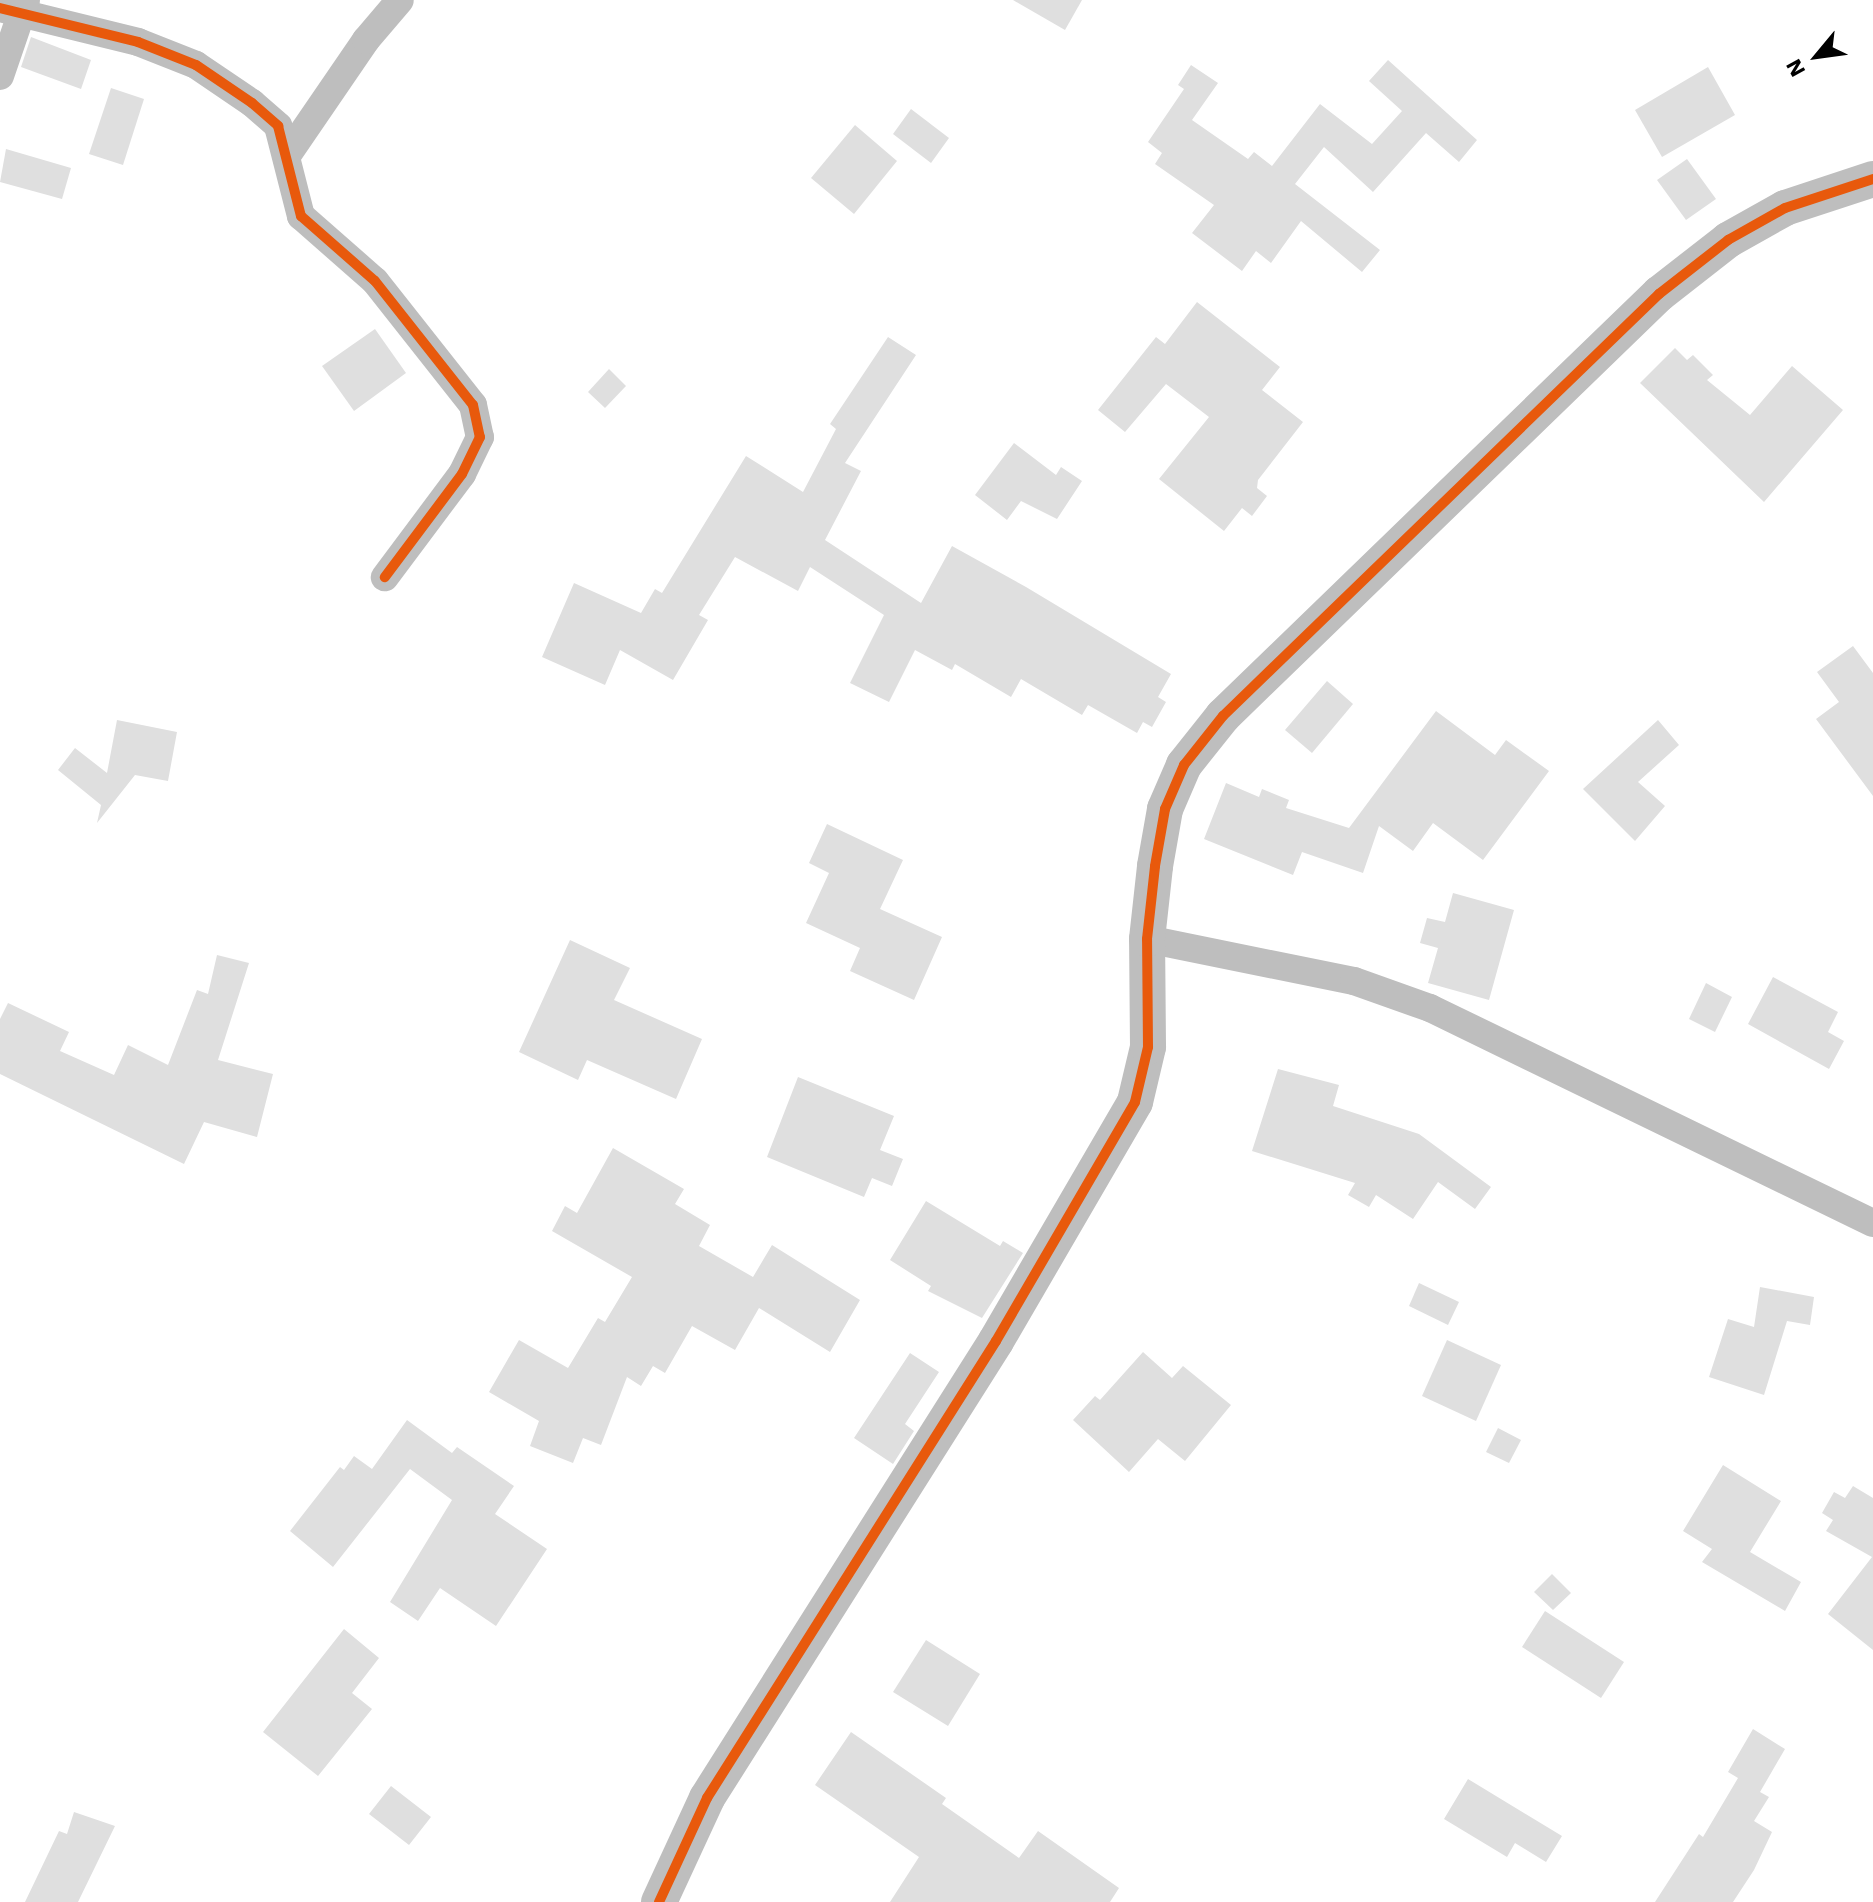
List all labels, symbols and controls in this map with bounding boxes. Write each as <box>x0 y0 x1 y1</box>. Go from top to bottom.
north arrow <box>1777 16 1857 96</box>
text: N <box>1781 55 1810 81</box>

